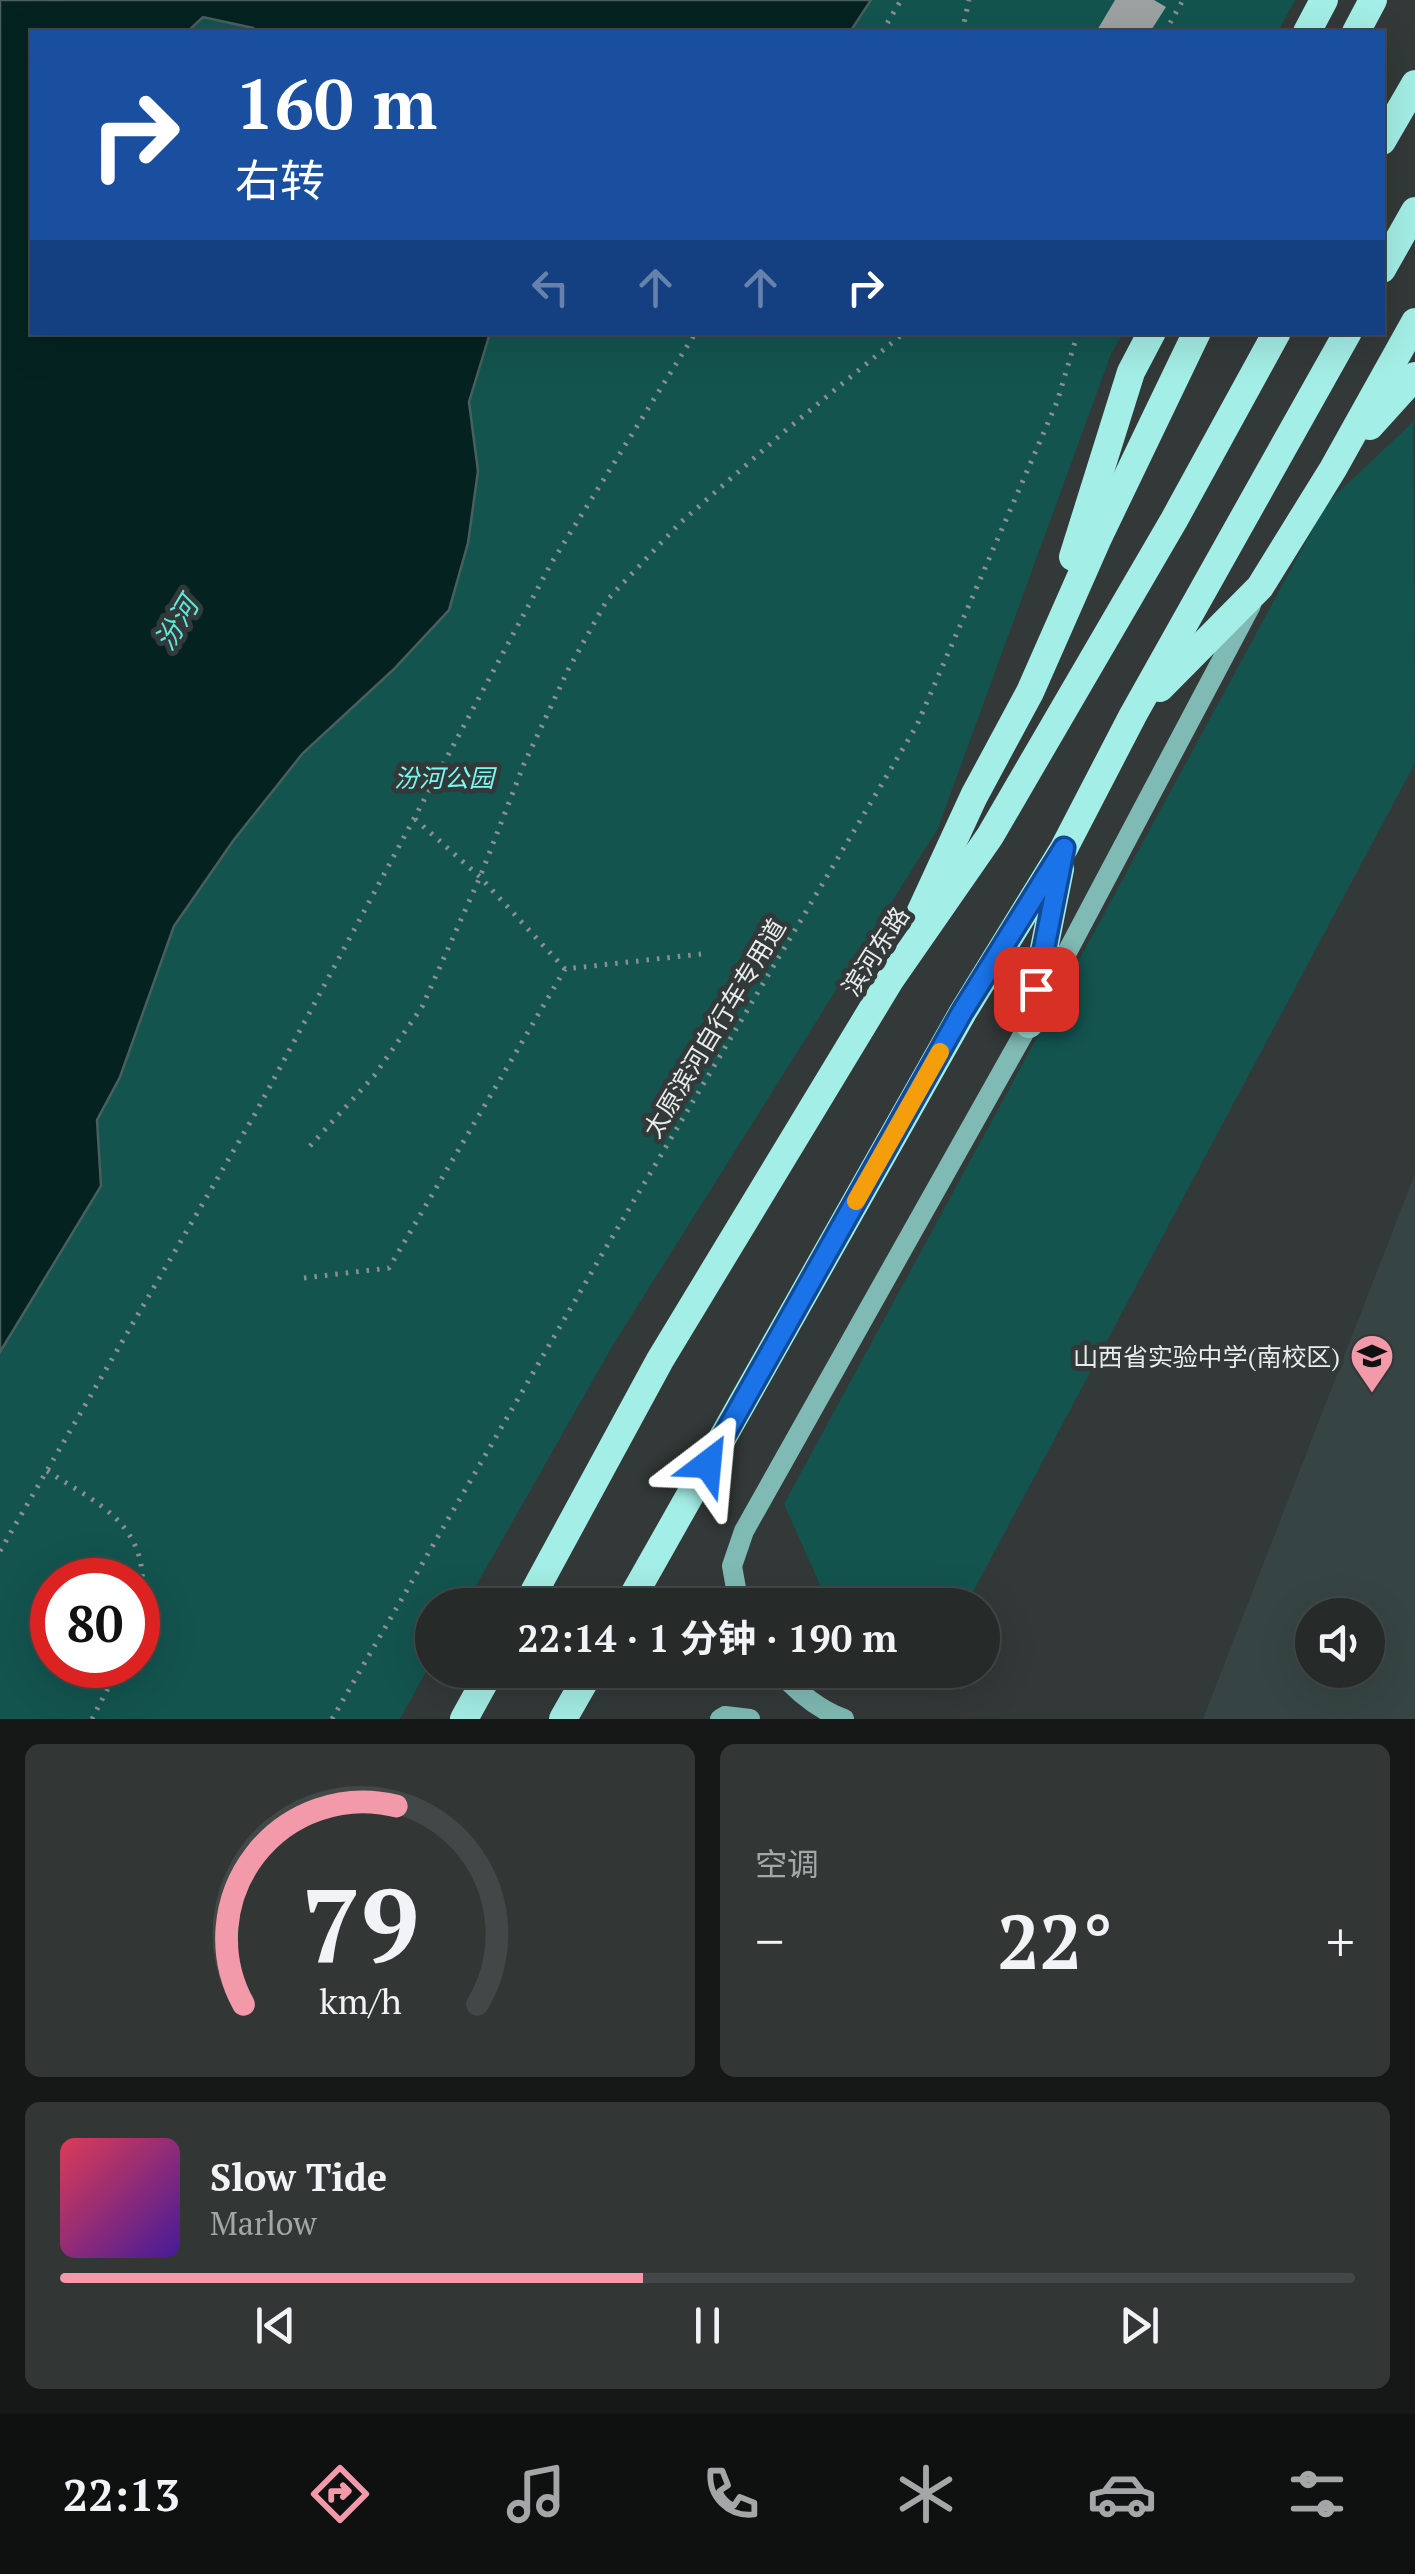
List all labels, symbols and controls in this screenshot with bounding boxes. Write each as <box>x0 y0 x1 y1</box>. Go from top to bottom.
text: 160 m <box>235 56 437 149</box>
icon: right <box>70 70 200 200</box>
text: 右转 <box>235 150 325 210</box>
icon: left <box>523 260 578 315</box>
icon: ahead <box>628 260 683 315</box>
icon: ahead <box>733 260 788 315</box>
icon: right <box>838 260 893 315</box>
water label: 汾河 <box>146 585 209 657</box>
park label: 汾河公园 <box>394 761 497 794</box>
street label: 滨河东路 <box>834 900 916 1002</box>
street label: 太原滨河自行车专用道 <box>635 912 793 1144</box>
pin <box>994 947 1079 1032</box>
icon: arrive <box>1009 962 1064 1017</box>
school or university icon: 山西省实验中学(南校区) <box>1349 1333 1395 1394</box>
place label: 山西省实验中学(南校区) <box>1073 1340 1340 1373</box>
position arrow <box>656 1412 760 1516</box>
speed limit sign: 80 <box>30 1558 160 1688</box>
map controls <box>1295 1598 1385 1688</box>
button: sound <box>1295 1598 1385 1688</box>
text: 22:14 · 1 分钟 · 190 m <box>518 1613 897 1663</box>
text: 空调 <box>755 1843 819 1885</box>
text: 79 <box>301 1854 419 1992</box>
text: 22° <box>997 1891 1113 1990</box>
text: − <box>755 1904 784 1977</box>
text: + <box>1326 1904 1355 1977</box>
text: km/h <box>319 1977 401 2024</box>
text: Slow Tide <box>210 2152 387 2202</box>
text: Marlow <box>210 2202 316 2244</box>
icon: previous <box>248 2298 303 2353</box>
icon: pause <box>680 2298 735 2353</box>
icon: next <box>1112 2298 1167 2353</box>
icon: directions <box>305 2459 375 2529</box>
icon: music <box>501 2459 571 2529</box>
icon: phone <box>696 2459 766 2529</box>
icon: climate <box>891 2459 961 2529</box>
icon: car <box>1087 2459 1157 2529</box>
icon: filters <box>1282 2459 1352 2529</box>
text: 22:13 <box>63 2464 180 2524</box>

